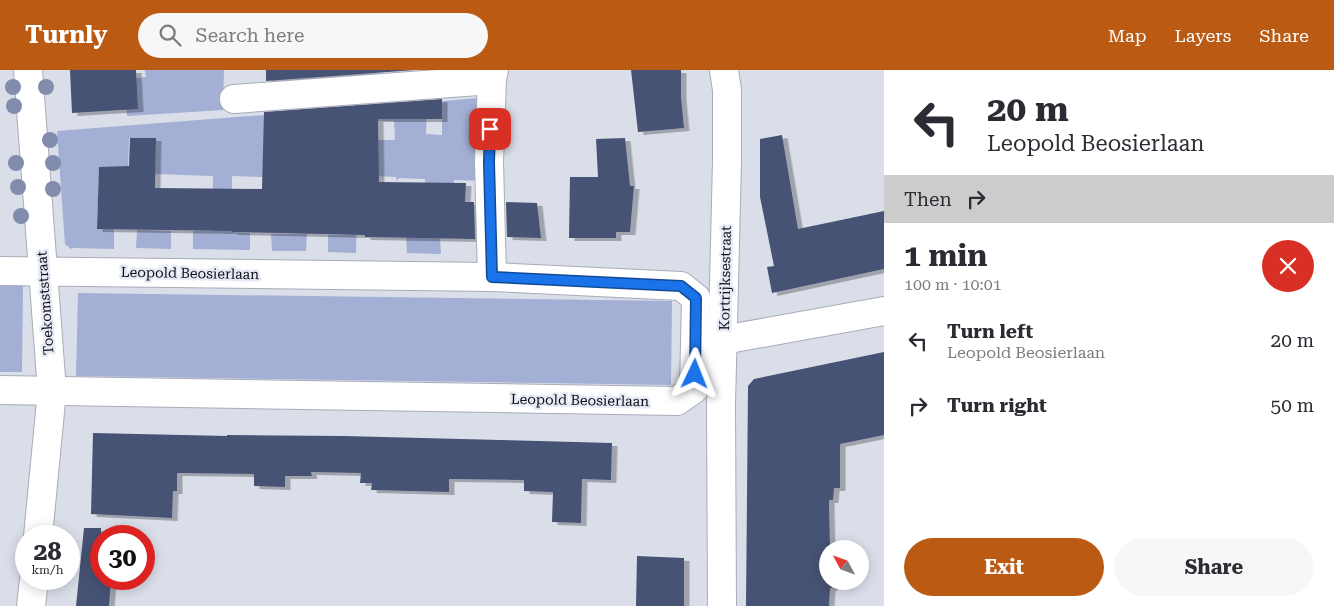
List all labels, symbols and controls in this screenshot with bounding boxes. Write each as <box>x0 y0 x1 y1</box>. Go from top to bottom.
search box <box>138 13 488 58</box>
text: Turnly <box>25 21 108 49</box>
icon: search <box>156 21 184 49</box>
text: Search here <box>196 24 304 47</box>
text: Map <box>1108 25 1147 46</box>
text: Layers <box>1175 25 1231 46</box>
text: Share <box>1259 25 1309 46</box>
text: 20 m <box>987 89 1069 130</box>
icon: left <box>904 90 969 155</box>
pin <box>469 108 511 150</box>
icon: arrive <box>476 115 504 143</box>
text: Leopold Beosierlaan <box>987 131 1205 156</box>
icon: right <box>962 185 990 213</box>
text: Then <box>904 188 952 211</box>
street label: Kortrijksestraat <box>716 226 734 330</box>
text: 1 min <box>904 238 987 273</box>
button: close <box>1262 240 1314 292</box>
street label: Toekomststraat <box>33 251 57 355</box>
street label: Leopold Beosierlaan <box>121 264 259 282</box>
text: 100 m · 10:01 <box>904 275 1002 294</box>
text: Turn left <box>947 320 1033 343</box>
icon: left <box>904 327 932 355</box>
text: 20 m <box>1271 329 1314 352</box>
text: Leopold Beosierlaan <box>947 343 1105 362</box>
position arrow <box>668 347 720 399</box>
street label: Leopold Beosierlaan <box>511 391 649 409</box>
icon: right <box>904 392 932 420</box>
text: Turn right <box>947 394 1047 417</box>
text: 50 m <box>1271 394 1314 417</box>
speed limit sign: 30 <box>90 525 155 590</box>
text: 28 <box>33 537 62 566</box>
button: Exit <box>904 538 1104 596</box>
button: Share <box>1114 538 1314 596</box>
north arrow <box>819 540 869 590</box>
map controls <box>819 540 869 590</box>
text: km/h <box>31 563 64 577</box>

